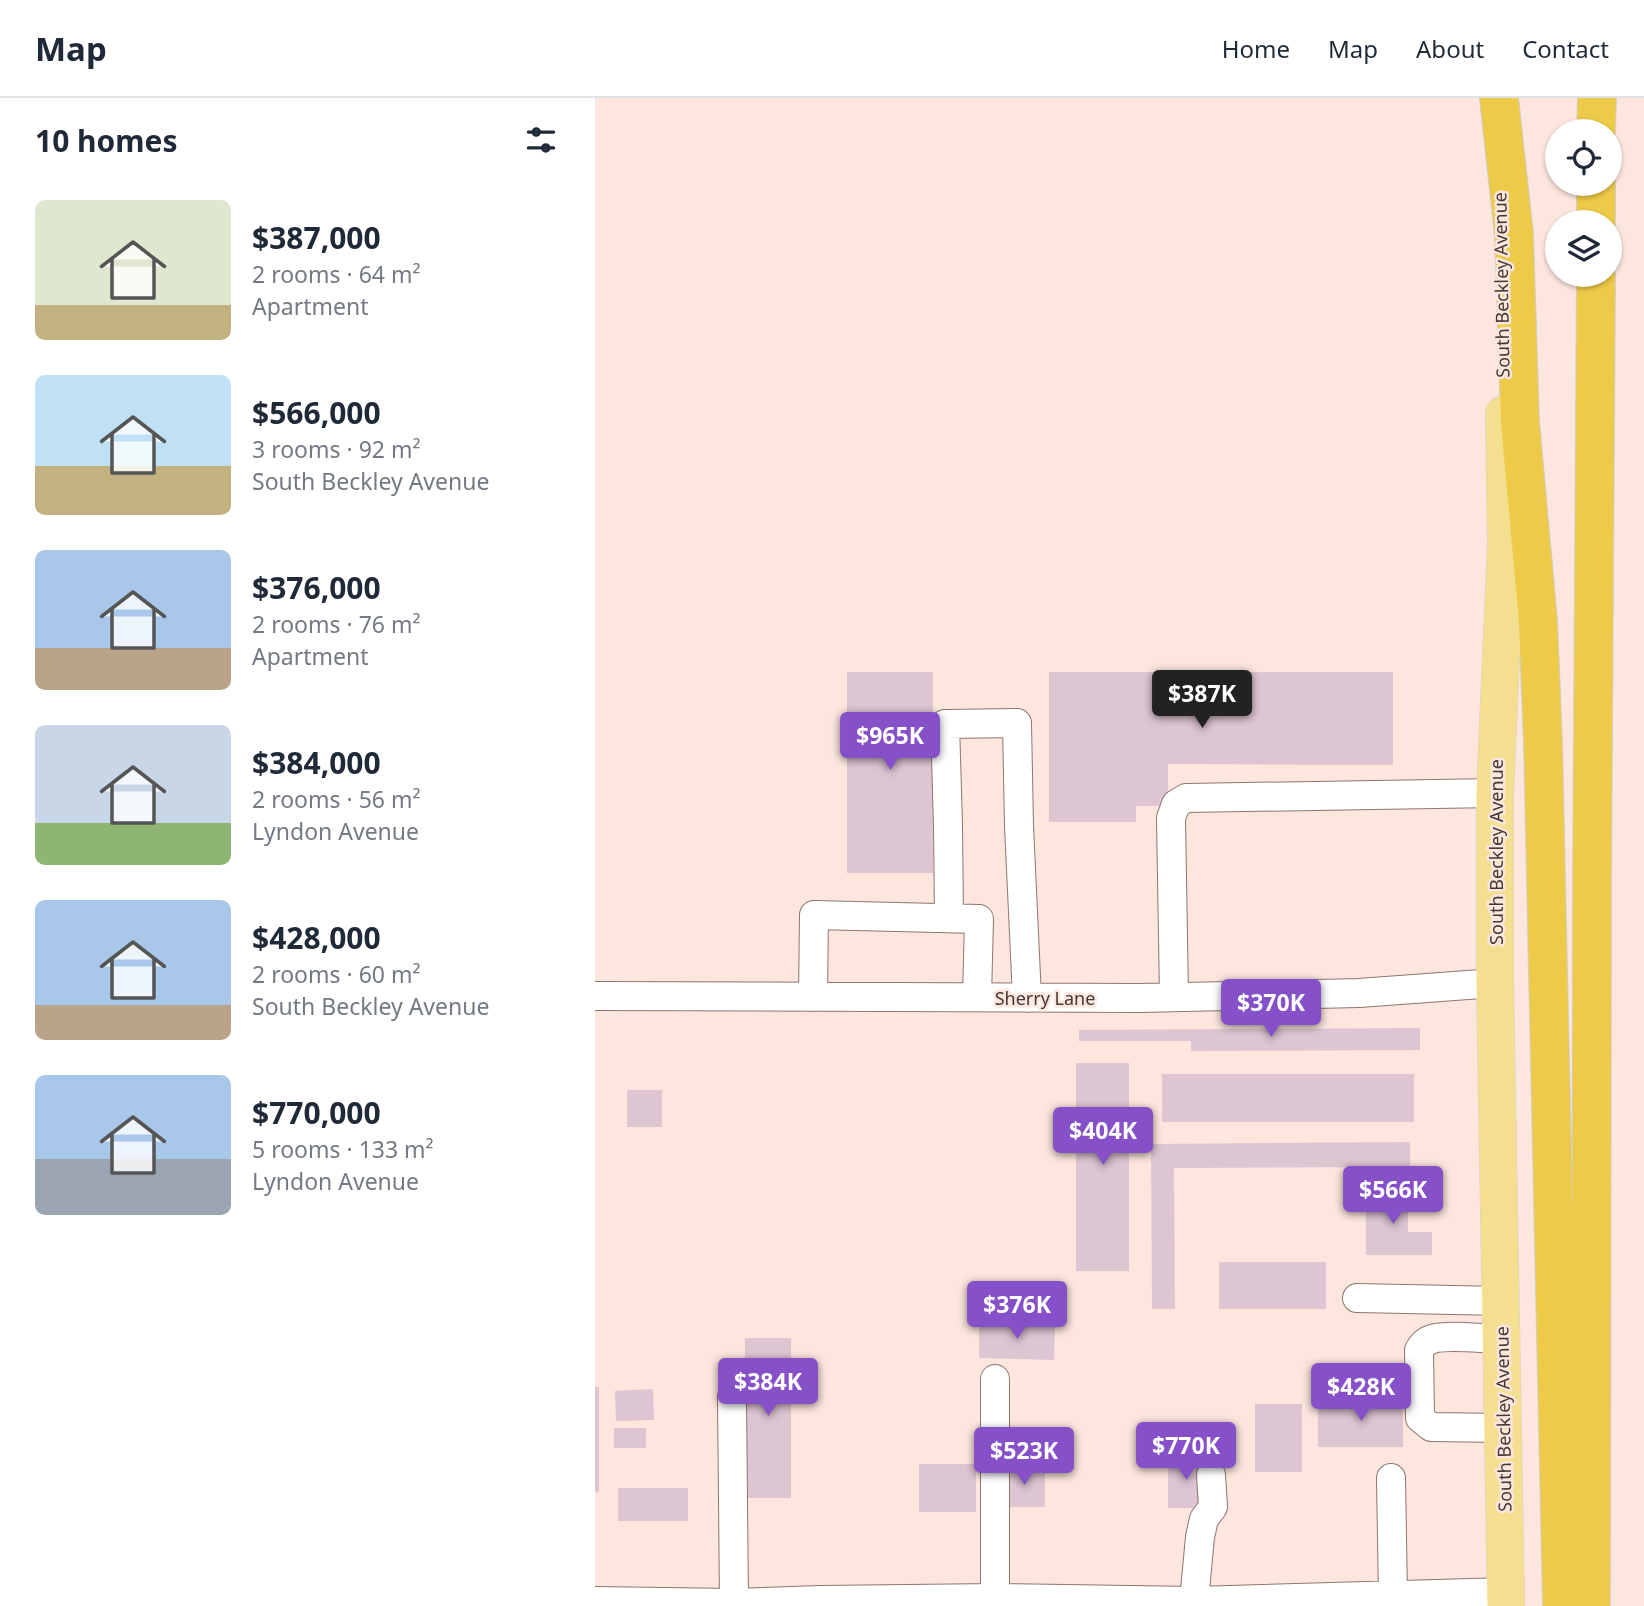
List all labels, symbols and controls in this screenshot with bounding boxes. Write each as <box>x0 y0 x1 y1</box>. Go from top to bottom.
text: Map <box>35 26 107 71</box>
text: Home <box>1222 32 1290 65</box>
text: Map <box>1328 32 1378 65</box>
text: About <box>1416 32 1484 65</box>
text: Contact <box>1522 32 1609 65</box>
map controls <box>1545 119 1622 287</box>
button: locate <box>1545 119 1622 196</box>
text: 10 homes <box>35 120 178 161</box>
icon: filters <box>522 121 560 159</box>
street label: South Beckley Avenue <box>1487 192 1515 378</box>
button: layers <box>1545 210 1622 287</box>
text: $387,000 <box>252 217 381 258</box>
icon: home <box>91 228 175 312</box>
text: 2 rooms · 64 m² <box>252 258 421 290</box>
text: Apartment <box>252 290 369 322</box>
text: $566,000 <box>252 392 381 433</box>
icon: home <box>91 403 175 487</box>
text: 3 rooms · 92 m² <box>252 433 421 465</box>
text: South Beckley Avenue <box>252 465 489 497</box>
text: $376,000 <box>252 567 381 608</box>
icon: home <box>91 578 175 662</box>
text: 2 rooms · 76 m² <box>252 608 421 640</box>
text: Apartment <box>252 640 369 672</box>
pin: $387K <box>1153 670 1251 730</box>
text: $387K <box>1168 677 1236 709</box>
pin: $965K <box>841 712 939 772</box>
text: $965K <box>856 719 924 751</box>
text: $384,000 <box>252 742 381 783</box>
icon: home <box>91 753 175 837</box>
street label: South Beckley Avenue <box>1484 759 1508 945</box>
text: 2 rooms · 56 m² <box>252 783 421 815</box>
text: Lyndon Avenue <box>252 815 419 847</box>
text: $428,000 <box>252 917 381 958</box>
icon: home <box>91 928 175 1012</box>
text: 2 rooms · 60 m² <box>252 958 421 990</box>
pin: $370K <box>1222 979 1320 1039</box>
street label: Sherry Lane <box>995 986 1095 1010</box>
text: $370K <box>1237 986 1305 1018</box>
text: South Beckley Avenue <box>252 990 489 1022</box>
text: $770,000 <box>252 1092 381 1133</box>
icon: home <box>91 1103 175 1187</box>
pin: $404K <box>1054 1108 1152 1167</box>
text: $404K <box>1069 1114 1137 1146</box>
text: 5 rooms · 133 m² <box>252 1133 434 1165</box>
text: Lyndon Avenue <box>252 1165 419 1197</box>
pin: $566K <box>1344 1166 1442 1226</box>
text: $566K <box>1359 1173 1427 1205</box>
pin: $376K <box>968 1282 1066 1341</box>
text: $376K <box>983 1288 1051 1320</box>
street label: South Beckley Avenue <box>1489 1326 1517 1512</box>
pin: $384K <box>719 1358 817 1418</box>
pin: $428K <box>1312 1364 1410 1423</box>
text: $384K <box>734 1365 802 1397</box>
text: $428K <box>1327 1370 1395 1402</box>
pin: $770K <box>1137 1422 1235 1482</box>
pin: $523K <box>975 1428 1073 1487</box>
text: $770K <box>1152 1429 1220 1461</box>
text: $523K <box>990 1434 1058 1466</box>

